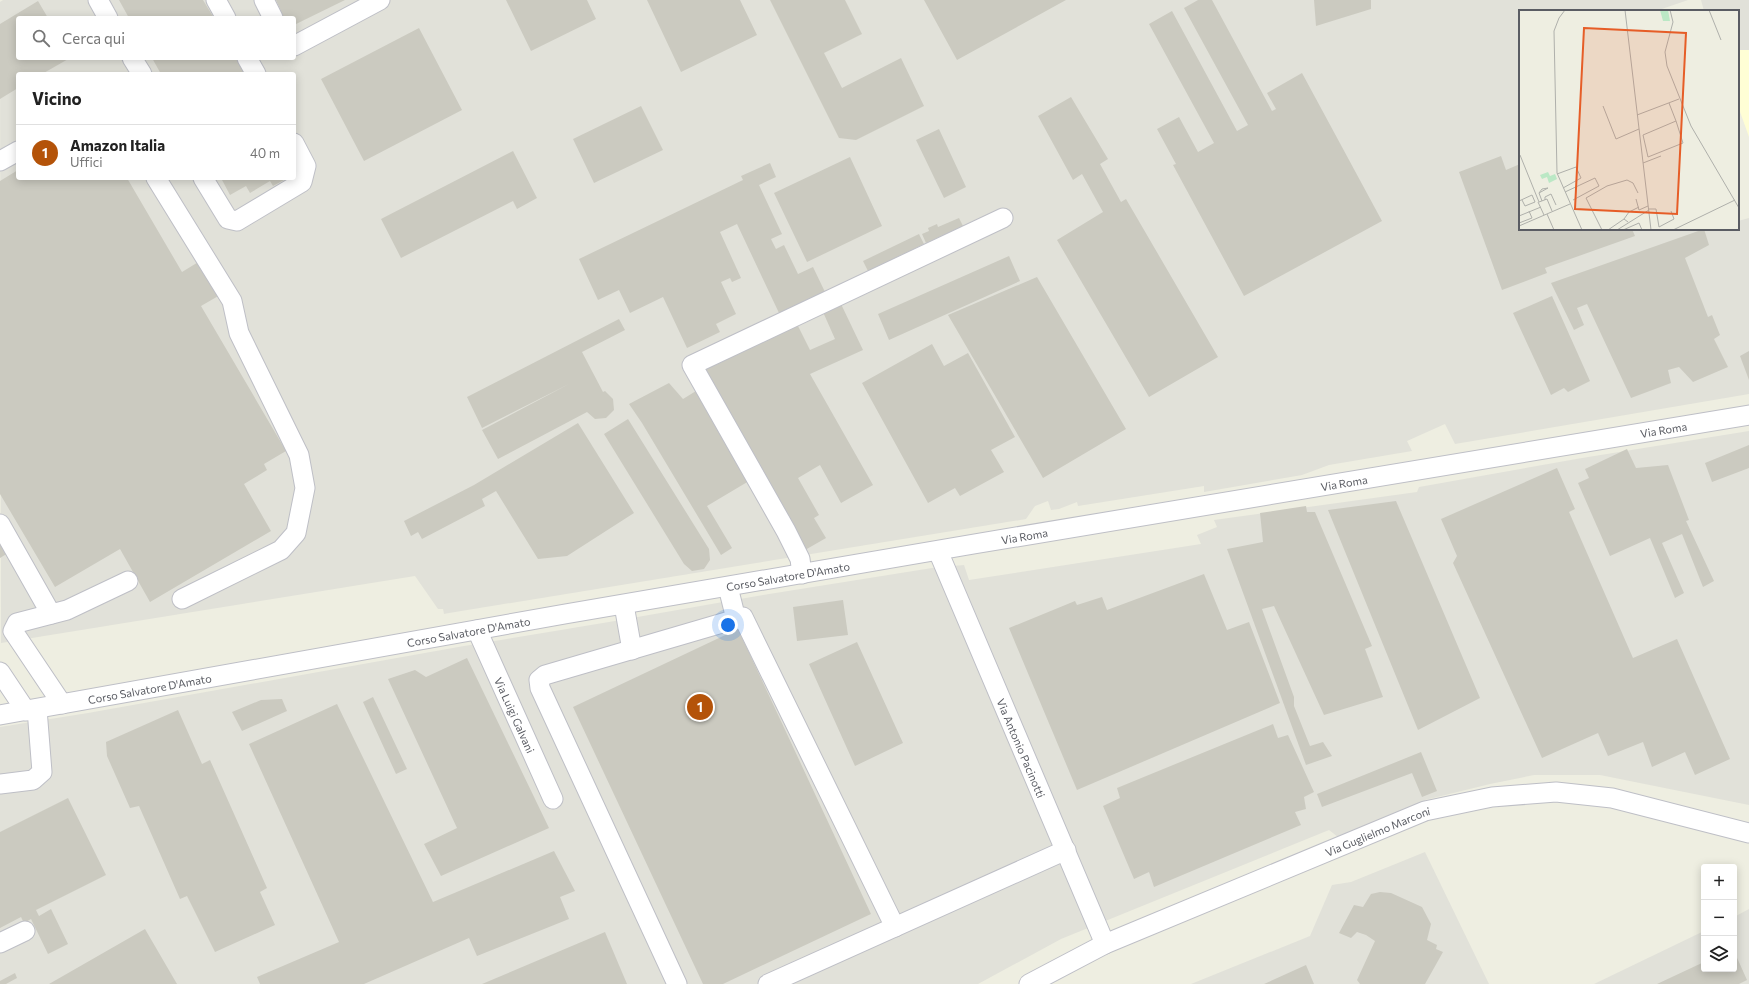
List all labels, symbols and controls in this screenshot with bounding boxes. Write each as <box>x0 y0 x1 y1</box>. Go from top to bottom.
inset map <box>1519 10 1739 230</box>
search box <box>16 16 296 60</box>
icon: search <box>30 27 52 49</box>
text: Cerca qui <box>62 29 125 47</box>
text: Vicino <box>32 88 82 109</box>
text: Amazon Italia <box>70 136 165 154</box>
text: 1 <box>42 145 48 161</box>
text: 40 m <box>250 145 280 161</box>
text: Uffici <box>70 154 103 170</box>
street label: Via Roma <box>1639 419 1688 440</box>
street label: Via Roma <box>1320 472 1368 493</box>
street label: Via Roma <box>1000 525 1049 546</box>
street label: Corso Salvatore D'Amato <box>725 559 851 593</box>
street label: Corso Salvatore D'Amato <box>406 614 532 649</box>
your location <box>718 615 738 635</box>
street label: Corso Salvatore D'Amato <box>87 671 213 706</box>
street label: Via Luigi Galvani <box>492 675 538 755</box>
pin: 1 <box>687 692 713 722</box>
street label: Via Antonio Pacinotti <box>995 696 1049 800</box>
street label: Via Guglielmo Marconi <box>1323 804 1431 858</box>
map controls <box>1701 864 1737 972</box>
button: + <box>1701 864 1737 900</box>
button: − <box>1701 900 1737 936</box>
button: layers <box>1701 936 1737 972</box>

